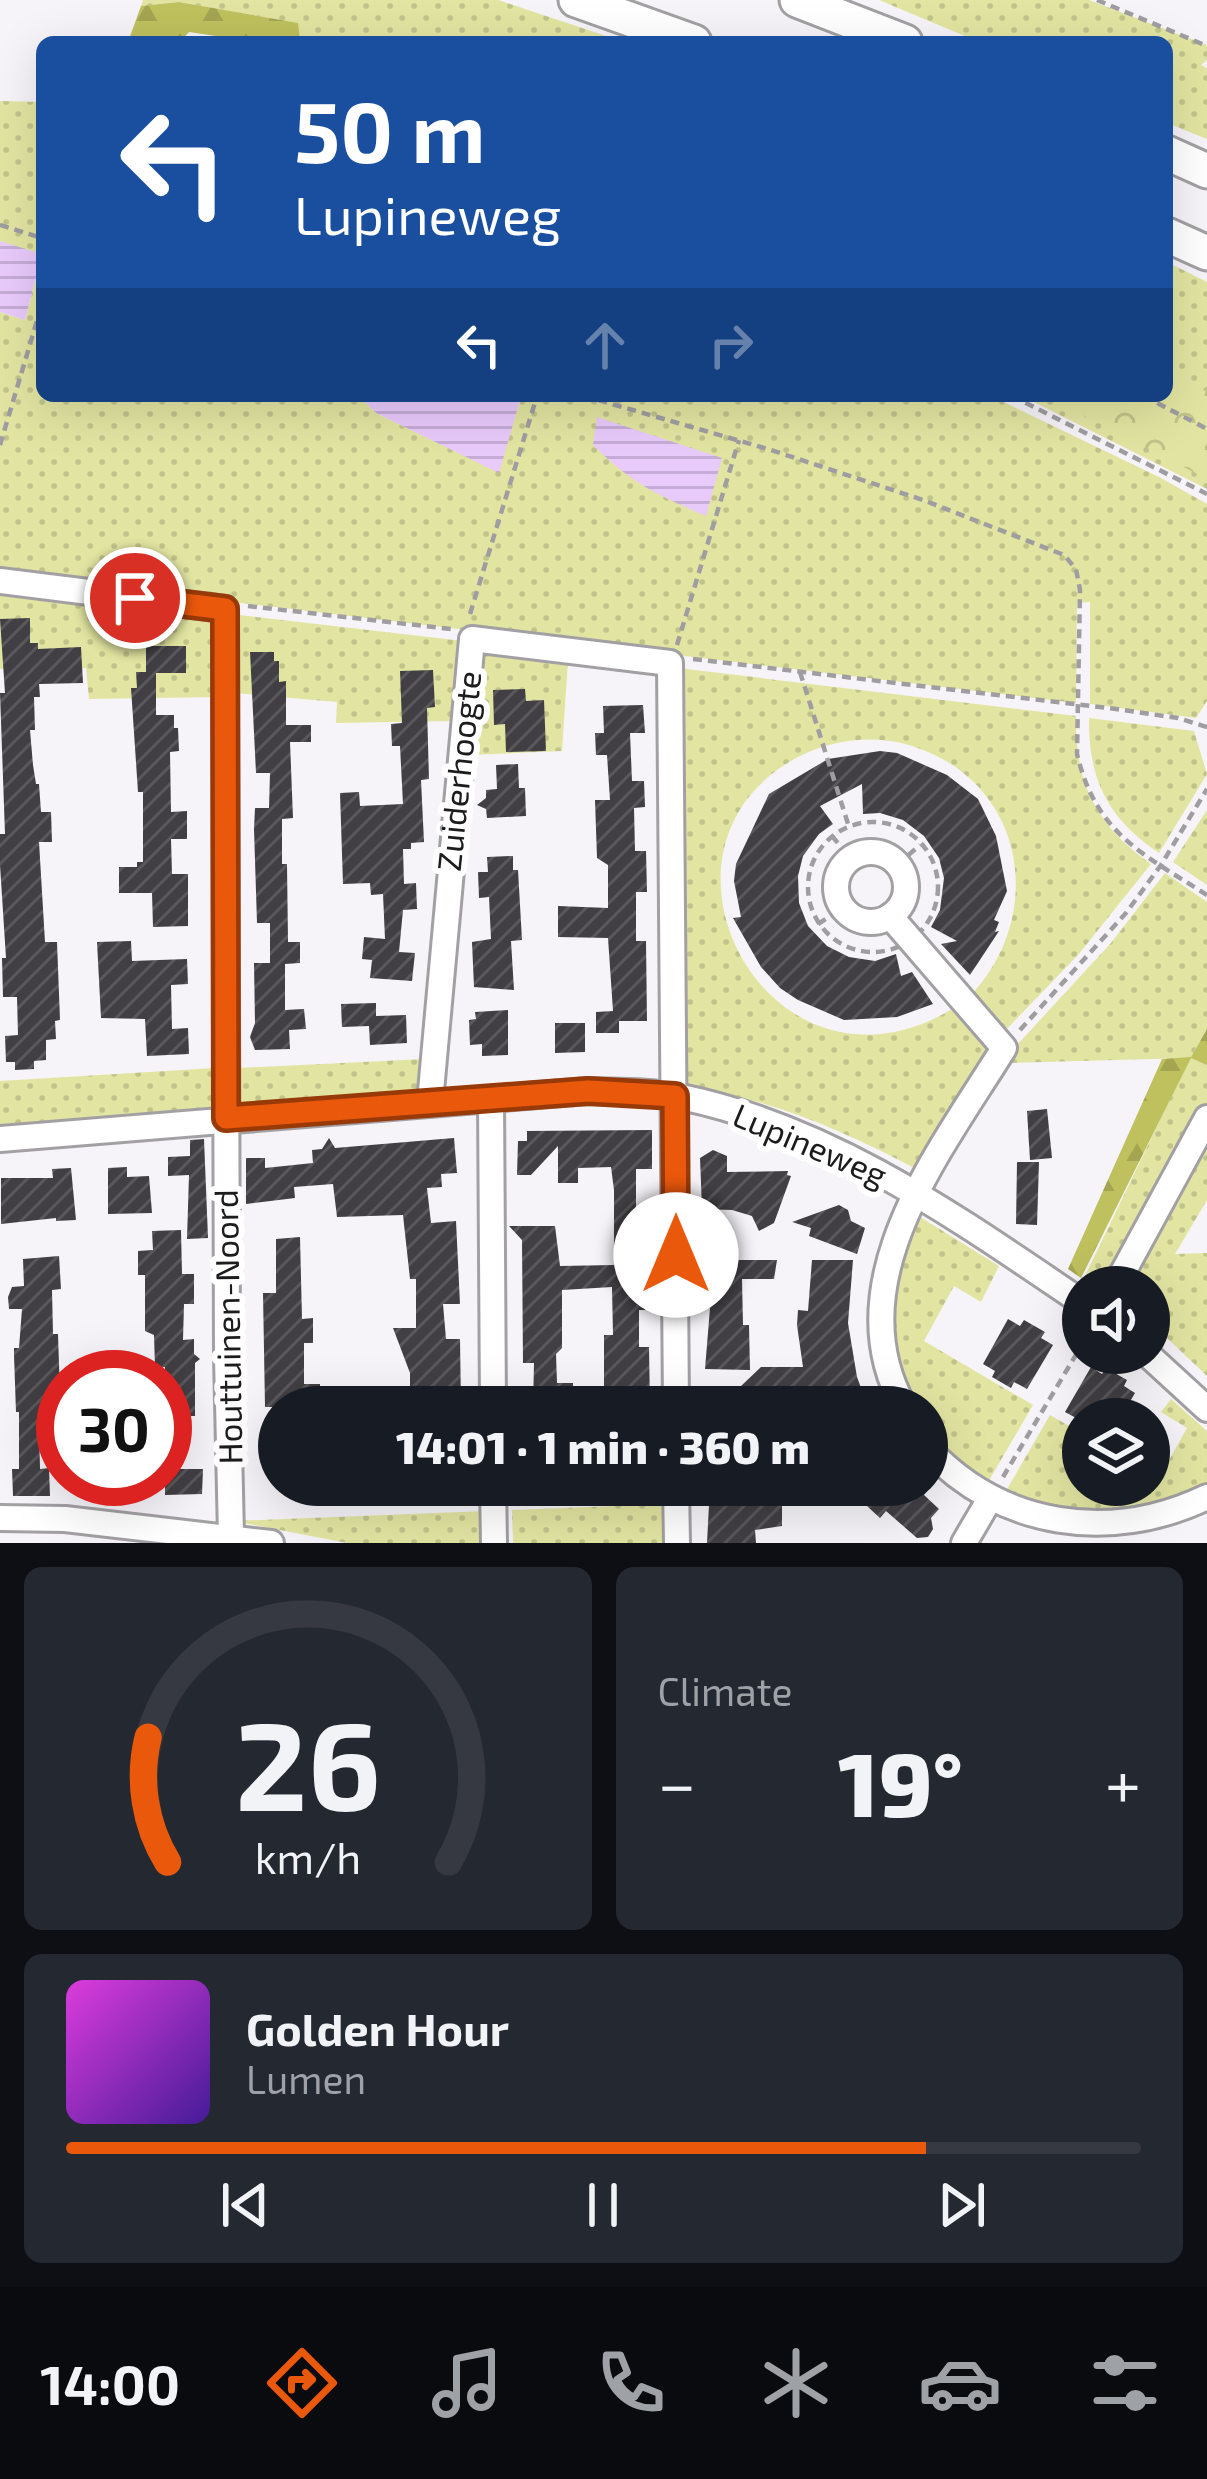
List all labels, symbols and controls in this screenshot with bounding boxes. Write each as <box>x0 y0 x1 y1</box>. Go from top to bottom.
text: 50 m <box>294 79 486 180</box>
icon: left <box>96 84 252 240</box>
text: Lupineweg <box>294 181 561 246</box>
icon: left <box>446 312 512 378</box>
icon: ahead <box>572 312 638 378</box>
icon: right <box>698 312 764 378</box>
pin <box>84 547 186 649</box>
icon: arrive <box>102 565 168 631</box>
street label: Zuiderhoogte <box>428 669 488 873</box>
street label: Lupineweg <box>727 1094 893 1194</box>
street label: Houttuinen-Noord <box>205 1189 249 1465</box>
position arrow <box>613 1192 739 1318</box>
map controls <box>1062 1266 1170 1506</box>
button: sound <box>1062 1266 1170 1374</box>
speed limit sign: 30 <box>36 1350 192 1506</box>
button: layers <box>1062 1398 1170 1506</box>
text: 14:01 · 1 min · 360 m <box>396 1419 810 1473</box>
text: Climate <box>658 1667 792 1714</box>
text: 26 <box>235 1686 381 1836</box>
text: 19° <box>838 1727 963 1835</box>
text: − <box>658 1742 696 1821</box>
text: + <box>1105 1742 1141 1821</box>
text: km/h <box>254 1830 361 1882</box>
text: Golden Hour <box>246 2001 509 2055</box>
text: Lumen <box>246 2055 366 2102</box>
icon: previous <box>212 2172 278 2238</box>
icon: pause <box>570 2172 636 2238</box>
icon: next <box>929 2172 995 2238</box>
icon: directions <box>260 2341 344 2425</box>
icon: music <box>425 2341 509 2425</box>
icon: phone <box>589 2341 673 2425</box>
icon: climate <box>754 2341 838 2425</box>
icon: car <box>918 2341 1002 2425</box>
icon: filters <box>1083 2341 1167 2425</box>
text: 14:00 <box>40 2351 180 2416</box>

